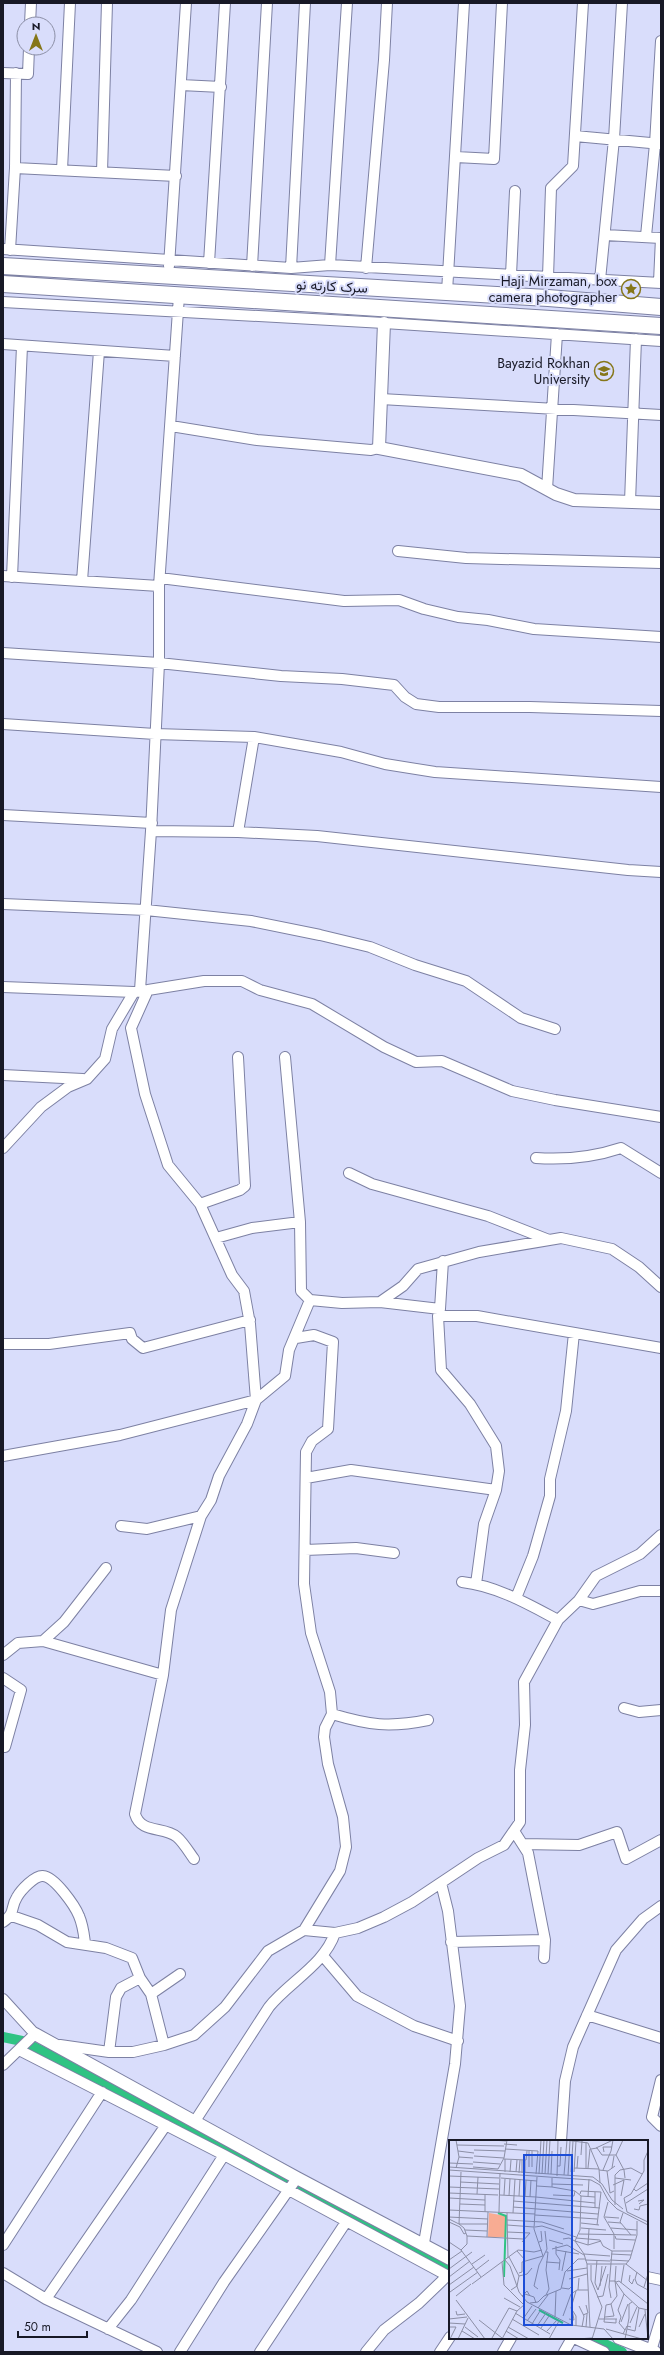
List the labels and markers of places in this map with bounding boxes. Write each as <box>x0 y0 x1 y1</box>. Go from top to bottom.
place label: Haji Mirzaman, box camera photographer <box>489 271 617 307</box>
place icon: Haji Mirzaman, box camera photographer <box>620 278 642 300</box>
place label: Bayazid Rokhan University <box>497 353 591 389</box>
school or university icon: Bayazid Rokhan University <box>593 360 615 382</box>

